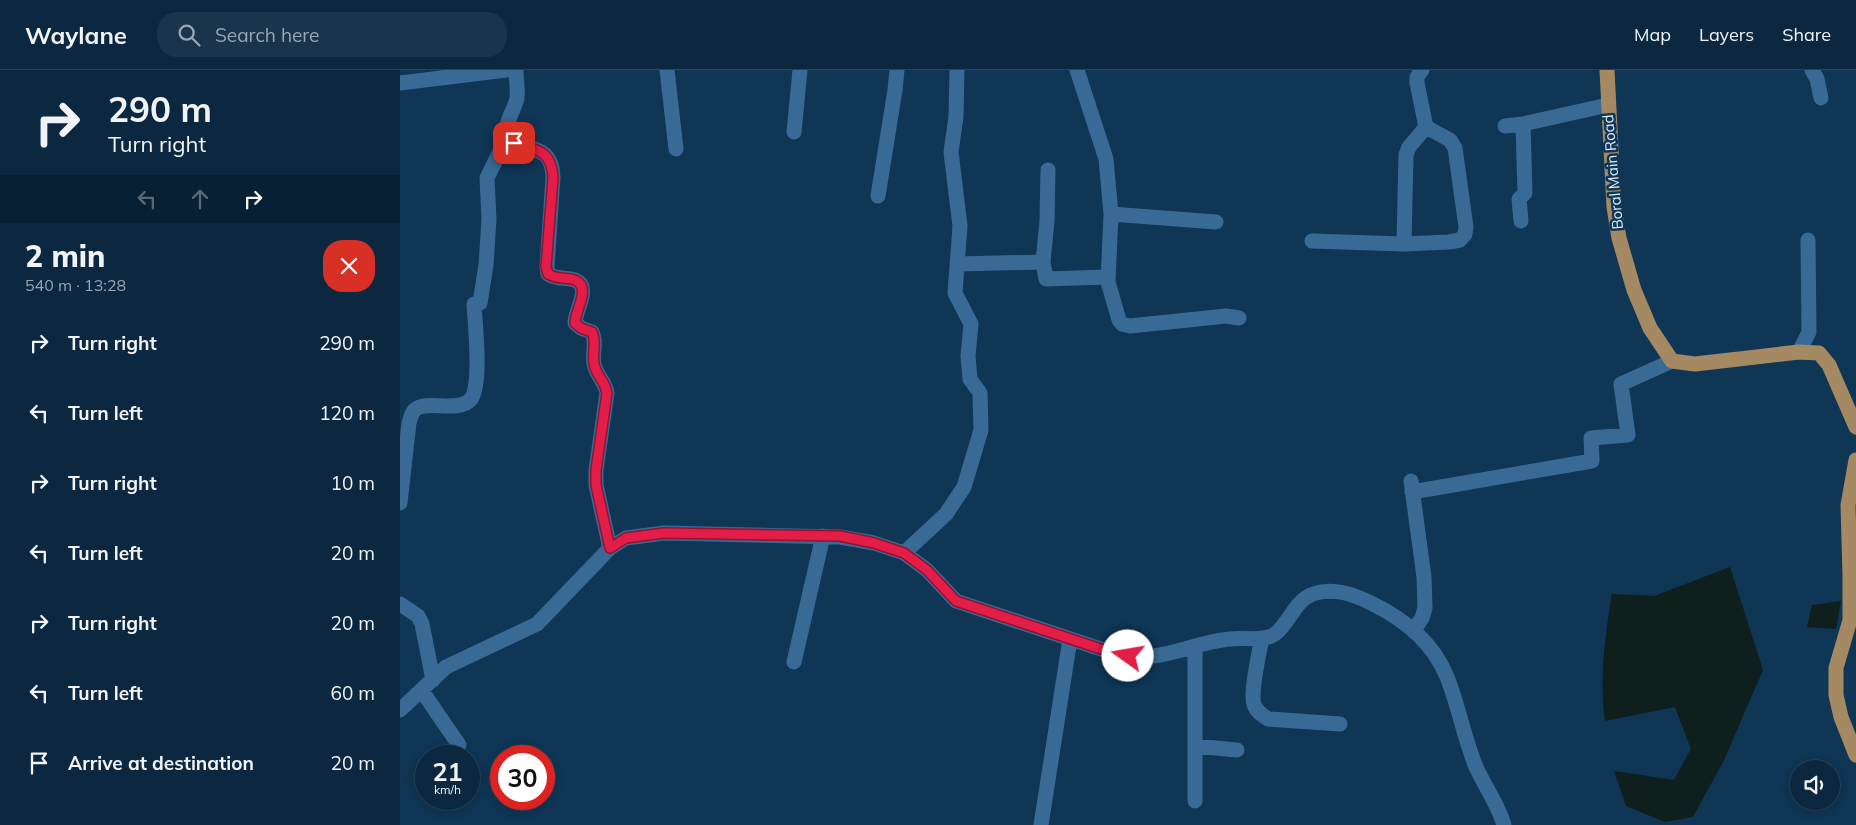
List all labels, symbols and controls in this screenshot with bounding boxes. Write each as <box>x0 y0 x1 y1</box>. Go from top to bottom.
search box <box>157 12 507 57</box>
text: Waylane <box>25 20 127 50</box>
icon: search <box>175 21 203 49</box>
text: Search here <box>215 23 319 47</box>
text: Map <box>1634 23 1671 46</box>
text: Layers <box>1699 23 1754 46</box>
text: Share <box>1782 23 1831 46</box>
text: 290 m <box>108 87 212 131</box>
icon: right <box>25 90 90 155</box>
street label: Boral Main Road <box>1598 114 1627 230</box>
pin <box>493 122 535 164</box>
icon: arrive <box>500 129 528 157</box>
text: Turn right <box>108 130 206 158</box>
icon: left <box>133 185 161 213</box>
icon: ahead <box>186 185 214 213</box>
icon: right <box>239 185 267 213</box>
text: 2 min <box>25 237 105 275</box>
button: close <box>323 240 375 292</box>
text: 540 m · 13:28 <box>25 275 126 295</box>
icon: right <box>25 329 53 357</box>
text: Turn right <box>68 331 157 355</box>
text: 290 m <box>319 331 375 355</box>
icon: left <box>25 399 53 427</box>
text: Turn left <box>68 401 143 425</box>
text: 120 m <box>319 401 375 425</box>
icon: right <box>25 469 53 497</box>
text: Turn right <box>68 471 157 495</box>
text: 10 m <box>331 471 375 495</box>
icon: left <box>25 539 53 567</box>
text: Turn left <box>68 541 143 565</box>
text: 20 m <box>331 541 375 565</box>
icon: right <box>25 609 53 637</box>
text: Turn right <box>68 611 157 635</box>
text: 20 m <box>331 611 375 635</box>
position arrow <box>1101 629 1153 681</box>
icon: left <box>25 679 53 707</box>
text: Turn left <box>68 681 143 705</box>
text: 60 m <box>331 681 375 705</box>
speed limit sign: 30 <box>490 745 555 810</box>
icon: arrive <box>25 749 53 777</box>
text: Arrive at destination <box>68 751 254 775</box>
text: 20 m <box>331 751 375 775</box>
text: 21 <box>432 756 463 787</box>
map controls <box>1790 760 1840 810</box>
button: sound <box>1790 760 1840 810</box>
text: km/h <box>434 782 461 797</box>

